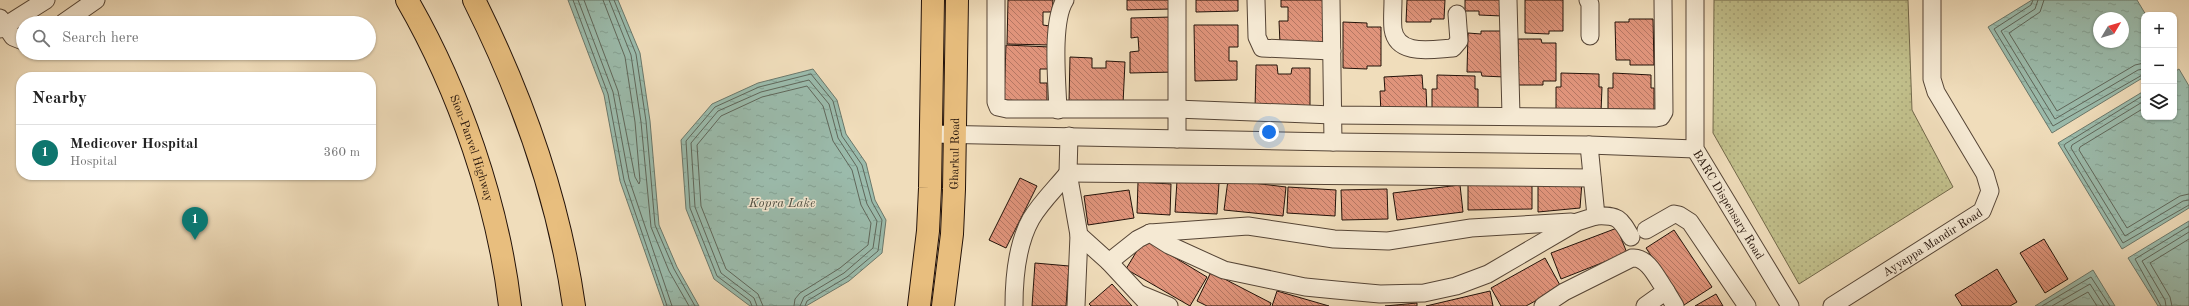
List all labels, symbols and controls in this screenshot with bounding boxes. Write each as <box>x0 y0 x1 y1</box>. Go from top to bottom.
north arrow <box>2093 12 2129 48</box>
map controls <box>2141 12 2177 120</box>
button: + <box>2141 12 2177 48</box>
search box <box>16 16 376 60</box>
icon: search <box>30 27 52 49</box>
text: Search here <box>62 31 139 46</box>
button: − <box>2141 48 2177 84</box>
button: layers <box>2141 84 2177 120</box>
text: Nearby <box>32 90 87 107</box>
street label: Sion-Panvel Highway <box>447 93 495 204</box>
street label: Gharkul Road <box>949 117 962 190</box>
your location <box>1259 122 1279 142</box>
text: Medicover Hospital <box>70 137 198 152</box>
text: 1 <box>41 146 49 159</box>
text: 360 m <box>323 146 360 159</box>
street label: BARC Dispensary Road <box>1690 148 1765 262</box>
text: Hospital <box>70 155 117 168</box>
water label: Kopra Lake <box>748 197 815 210</box>
pin: 1 <box>182 207 208 240</box>
street label: Ayyappa Mandir Road <box>1881 207 1985 279</box>

